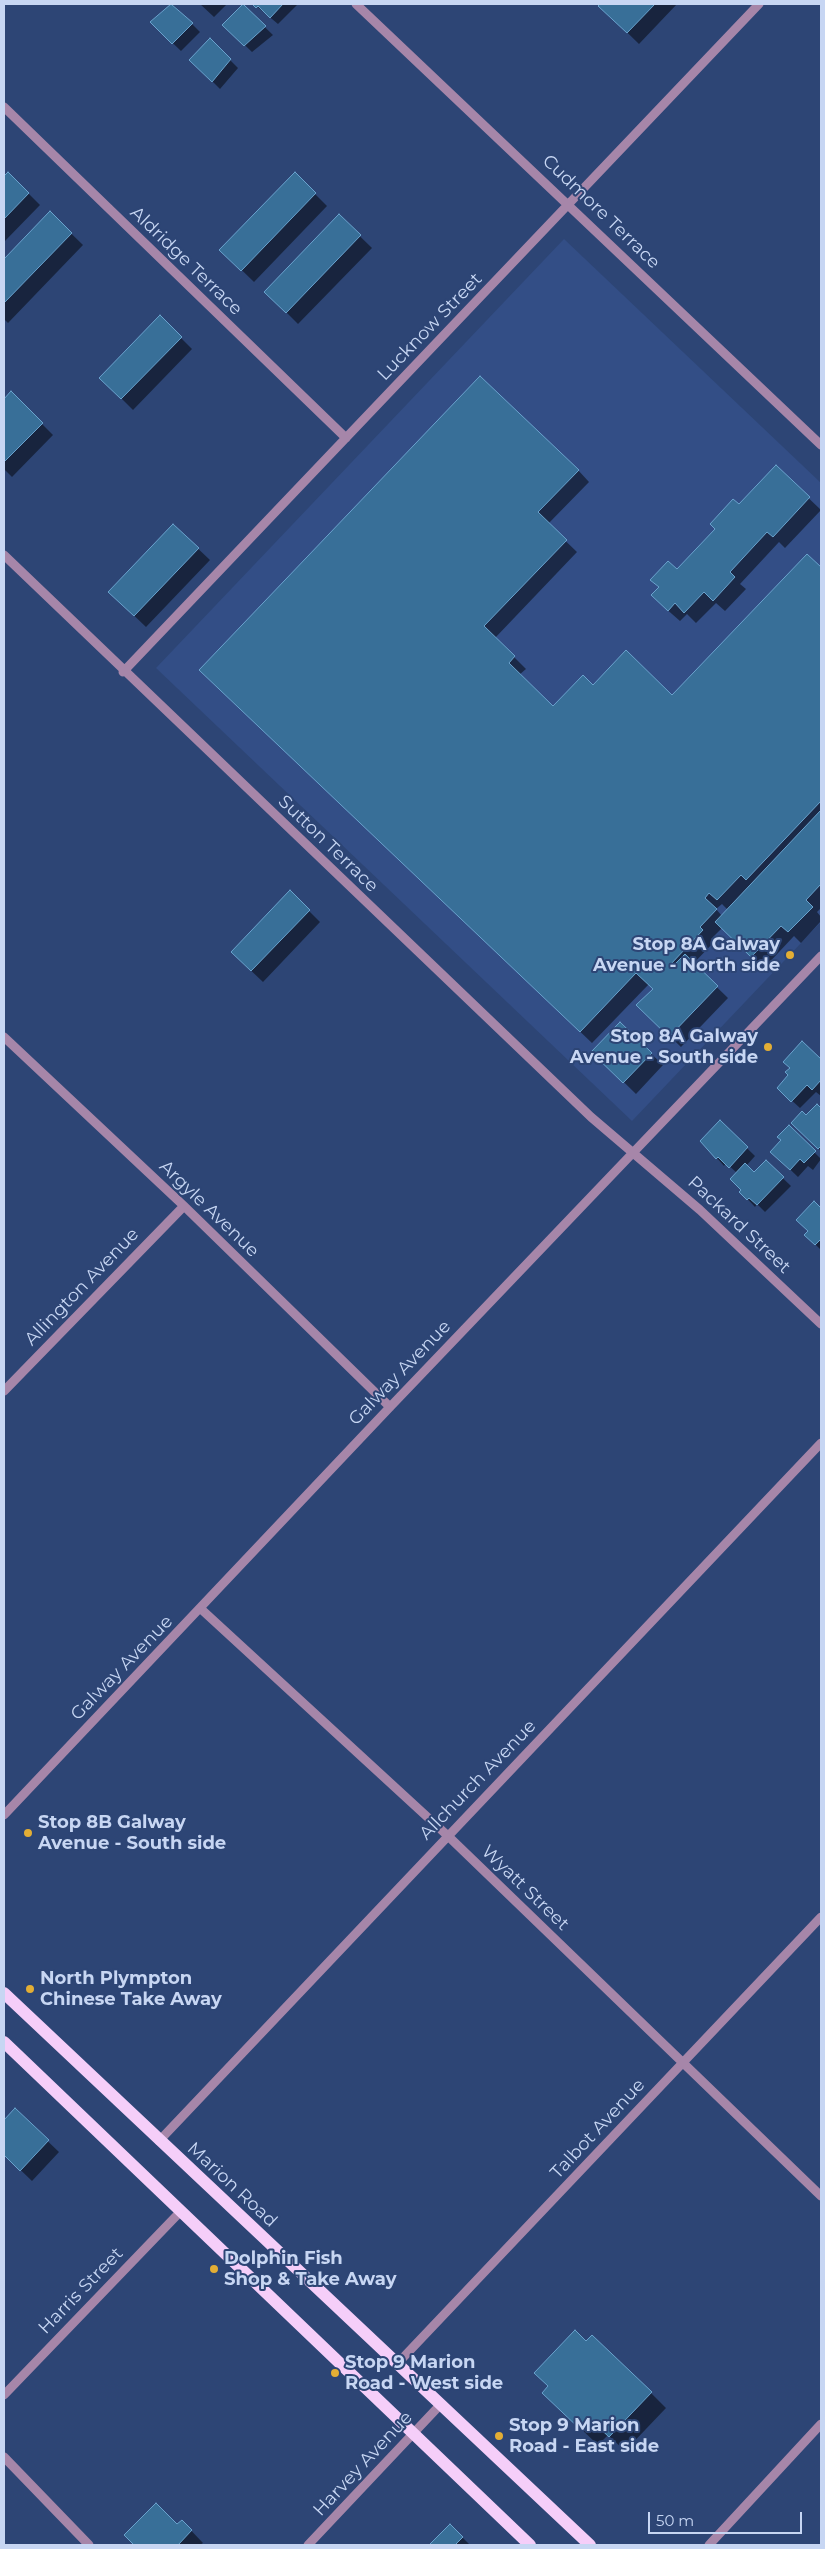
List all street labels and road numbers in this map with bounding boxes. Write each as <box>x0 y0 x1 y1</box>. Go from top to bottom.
street label: Cudmore Terrace <box>538 150 664 274</box>
street label: Aldridge Terrace <box>126 202 246 320</box>
street label: Lucknow Street <box>373 269 487 385</box>
street label: Sutton Terrace <box>274 791 382 897</box>
street label: Argyle Avenue <box>155 1156 263 1262</box>
street label: Packard Street <box>683 1172 795 1278</box>
street label: Allington Avenue <box>20 1224 144 1350</box>
street label: Galway Avenue <box>344 1316 456 1430</box>
street label: Galway Avenue <box>66 1611 178 1725</box>
street label: Allchurch Avenue <box>415 1715 541 1845</box>
street label: Wyatt Street <box>477 1841 573 1935</box>
street label: Talbot Avenue <box>546 2075 650 2183</box>
street label: Marion Road <box>183 2138 281 2232</box>
street label: Harris Street <box>34 2243 128 2339</box>
street label: Harvey Avenue <box>309 2407 417 2521</box>

